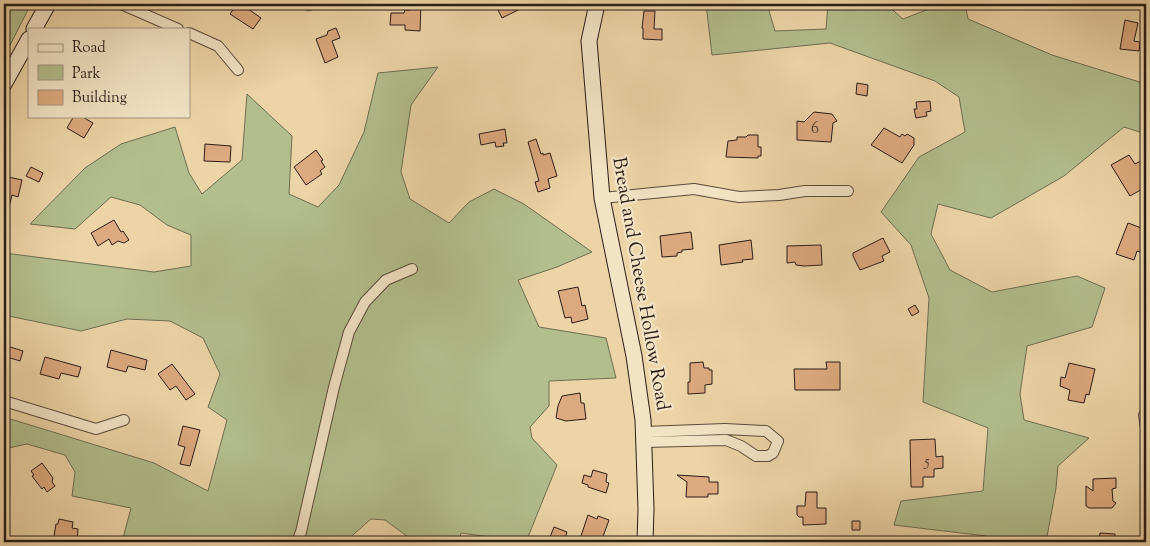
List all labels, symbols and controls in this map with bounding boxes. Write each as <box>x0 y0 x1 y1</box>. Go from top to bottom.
legend <box>28 28 190 118</box>
text: Road <box>72 38 106 59</box>
text: Park <box>72 64 101 85</box>
text: Building <box>72 88 127 109</box>
house number: 6 <box>811 118 819 141</box>
street label: Bread and Cheese Hollow Road <box>604 155 676 413</box>
house number: 5 <box>923 451 930 474</box>

